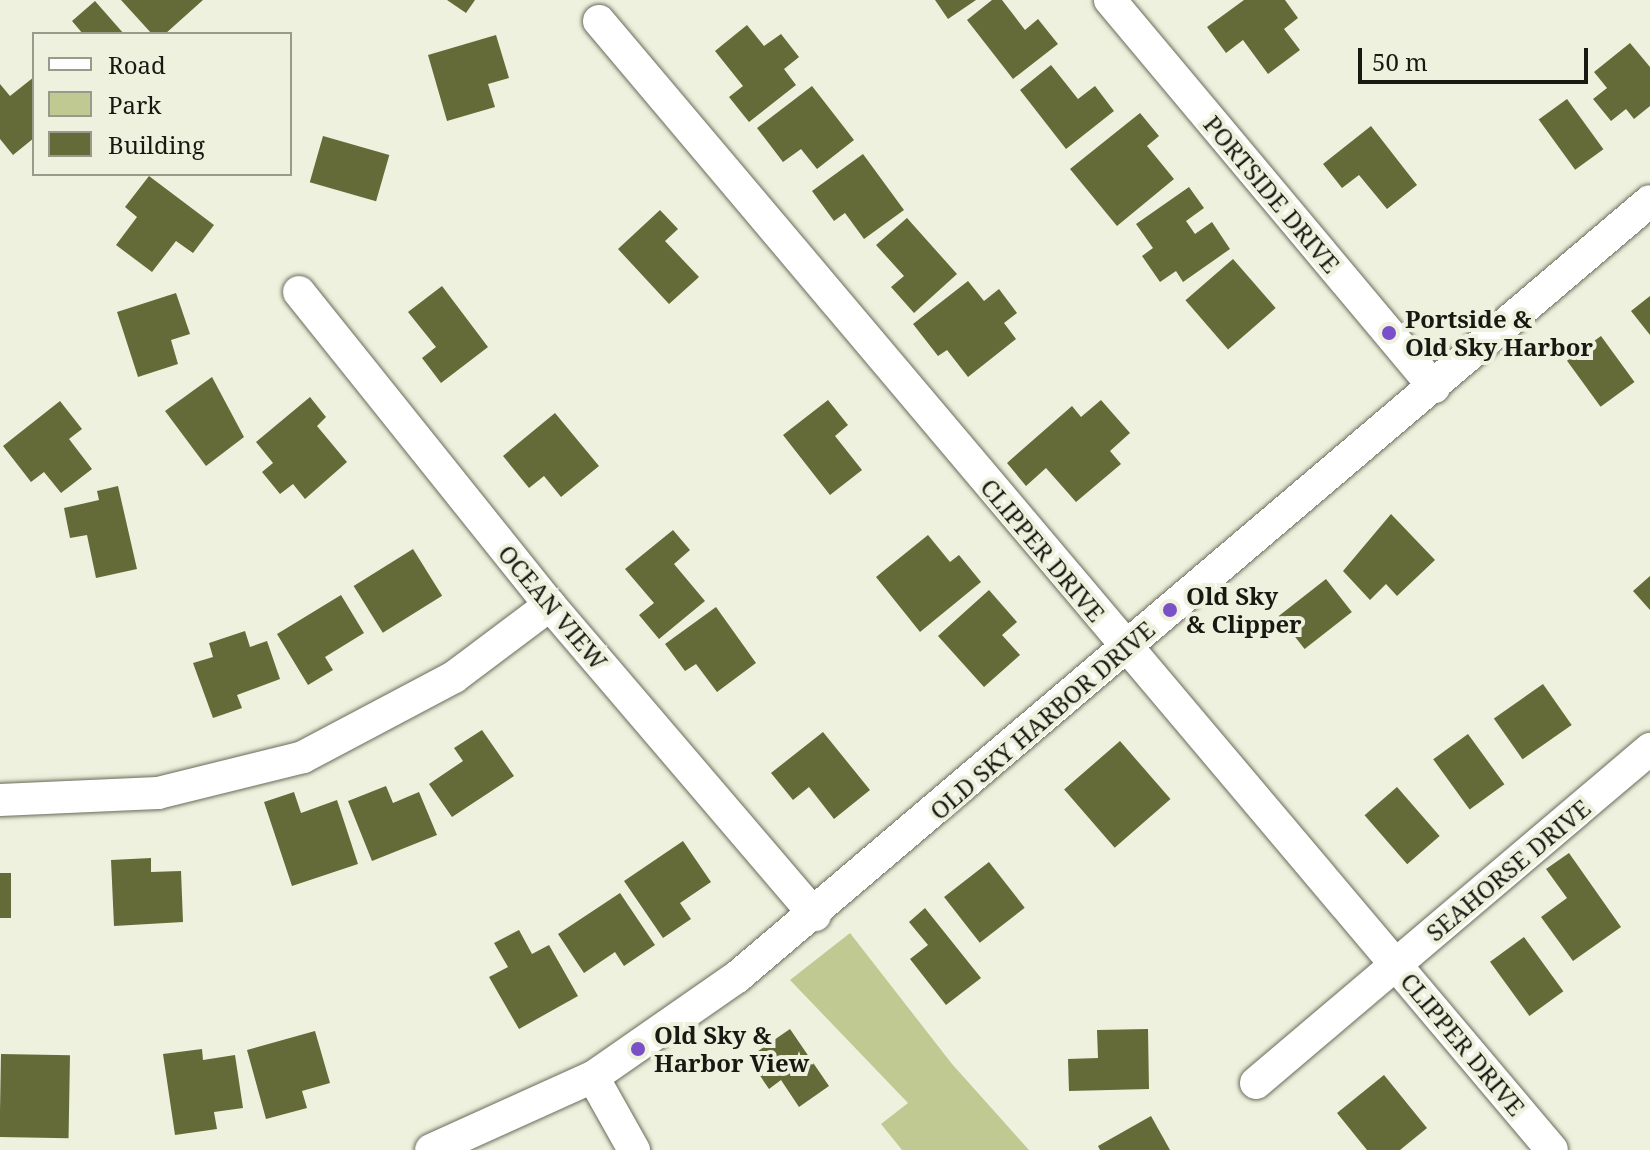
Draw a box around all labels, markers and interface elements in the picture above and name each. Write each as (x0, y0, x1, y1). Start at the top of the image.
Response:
legend (32, 32, 292, 176)
scale bar (1362, 32, 1592, 82)
text: 50 m (1372, 45, 1428, 78)
text: Road (108, 48, 166, 81)
text: Park (108, 88, 161, 121)
street label: PORTSIDE DRIVE (1198, 110, 1346, 278)
text: Building (108, 128, 205, 161)
place label: Portside & Old Sky Harbor (1405, 305, 1593, 361)
marker: Portside & Old Sky Harbor (1380, 324, 1398, 342)
street label: CLIPPER DRIVE (975, 473, 1111, 627)
street label: OCEAN VIEW (493, 539, 613, 675)
place label: Old Sky & Clipper (1186, 582, 1302, 638)
marker: Old Sky & Clipper (1161, 601, 1179, 619)
street label: OLD SKY HARBOR DRIVE (924, 615, 1160, 825)
street label: SEAHORSE DRIVE (1420, 793, 1596, 947)
street label: CLIPPER DRIVE (1395, 967, 1531, 1121)
place label: Old Sky & Harbor View (654, 1021, 809, 1077)
marker: Old Sky & Harbor View (629, 1040, 647, 1058)

